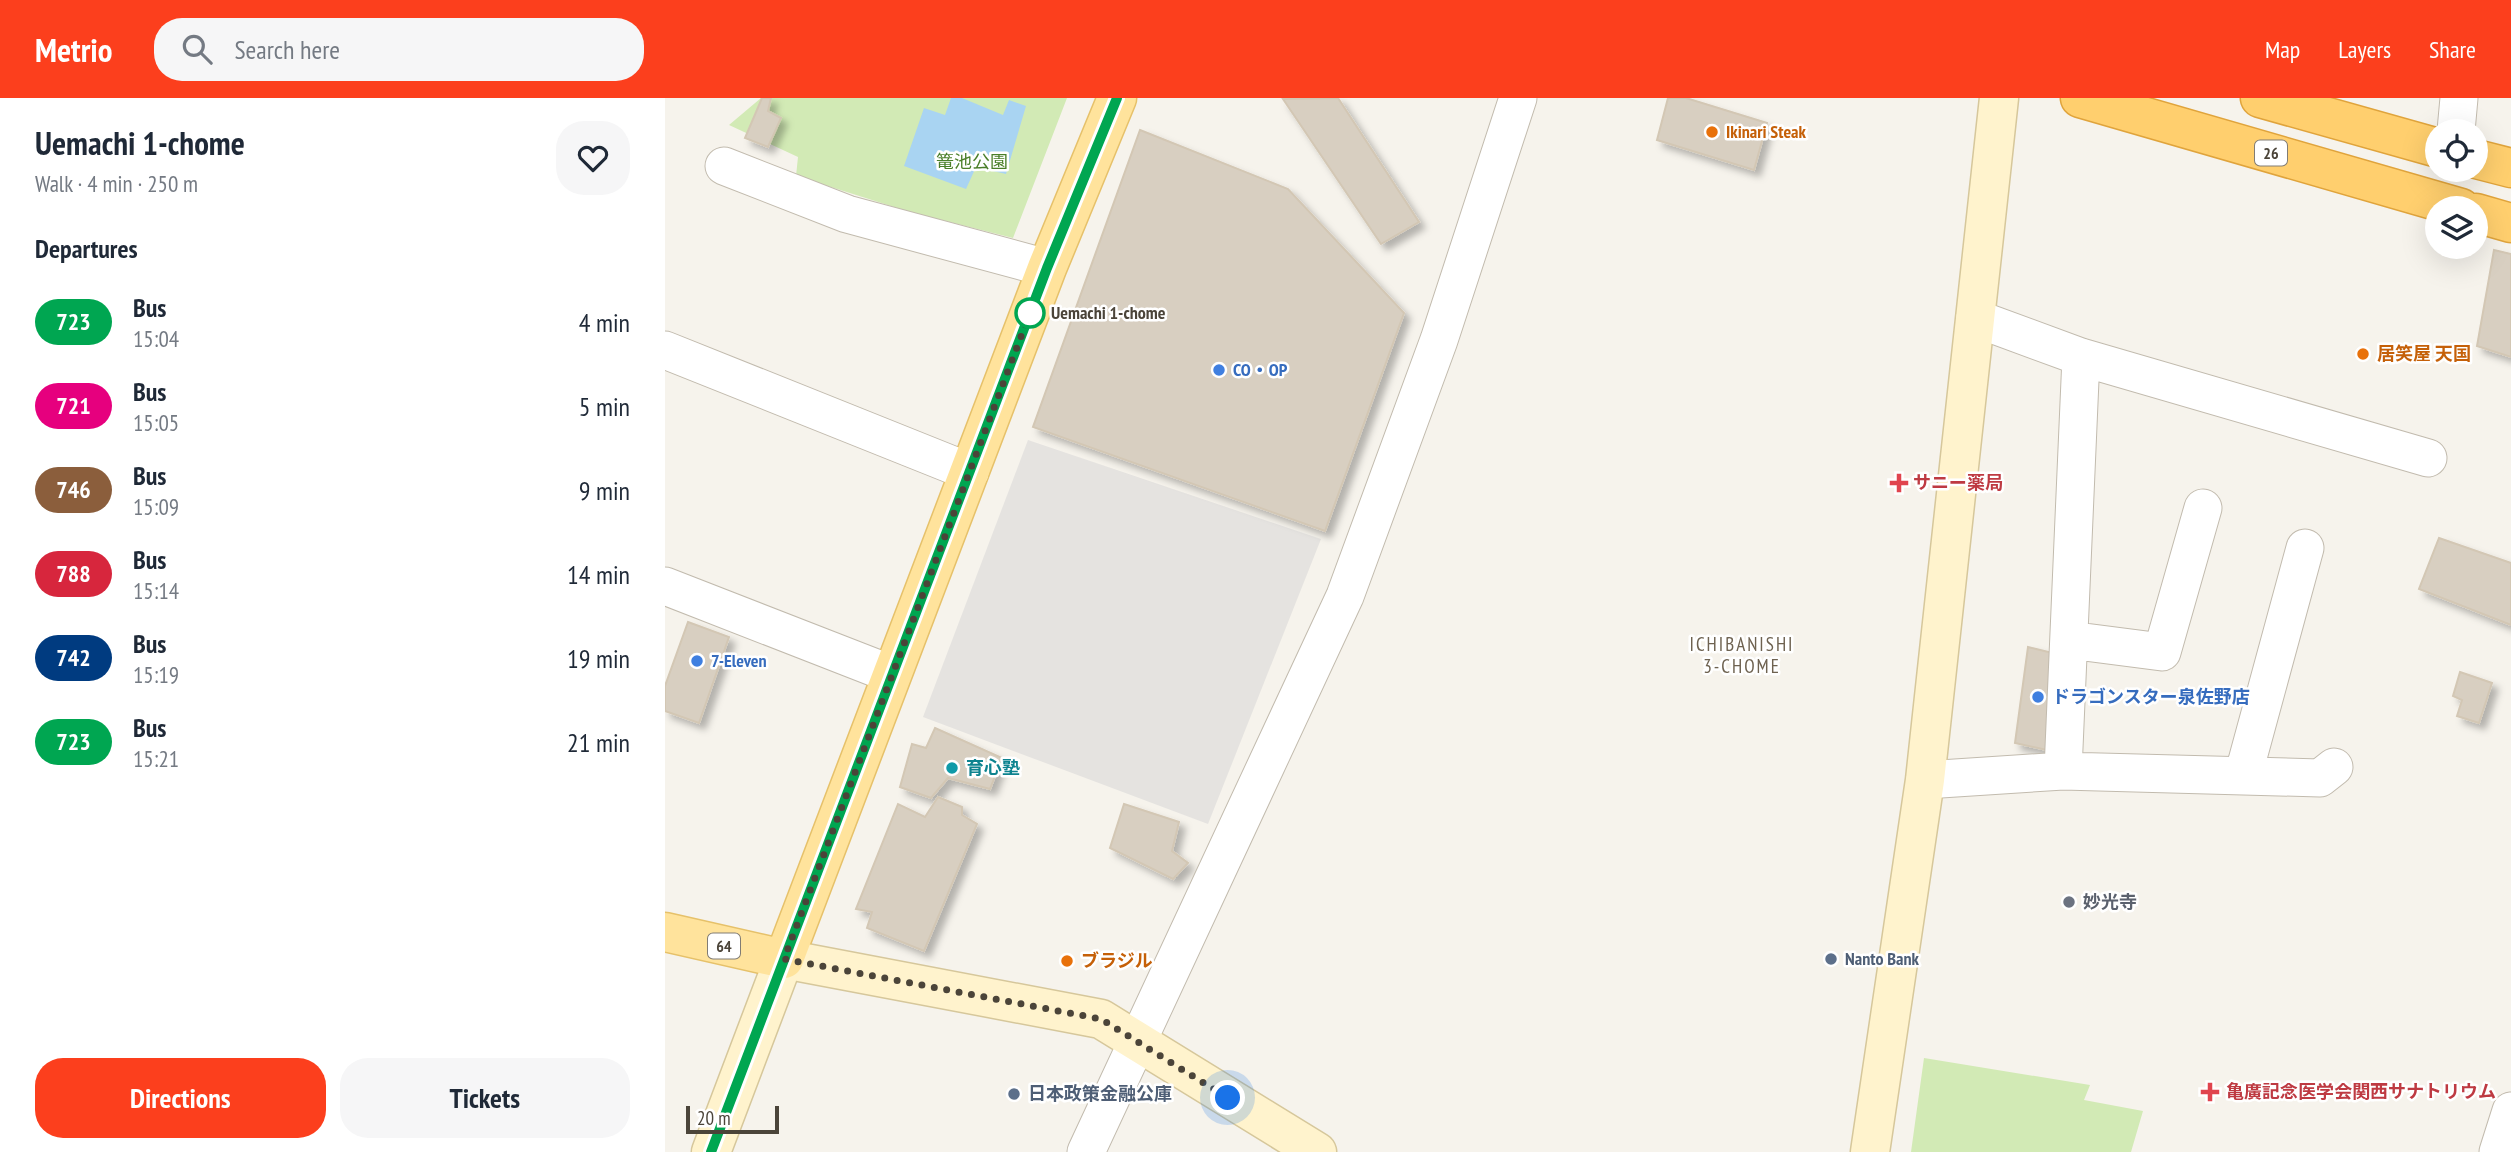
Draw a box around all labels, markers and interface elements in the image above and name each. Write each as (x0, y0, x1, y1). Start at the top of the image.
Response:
search box (154, 18, 644, 81)
text: Metrio (35, 28, 112, 71)
icon: search (178, 30, 216, 68)
text: Search here (234, 33, 340, 66)
text: Map (2265, 34, 2300, 65)
text: Layers (2338, 34, 2391, 65)
text: Share (2429, 34, 2476, 65)
map controls (2425, 119, 2488, 259)
button: locate (2425, 119, 2488, 182)
place label: Ikinari Steak (1726, 120, 1807, 143)
text: Uemachi 1-chome (35, 121, 245, 164)
button: heart (556, 121, 630, 195)
marker: Ikinari Steak (1704, 124, 1720, 140)
road number: 26 (2255, 140, 2287, 166)
park label: 篭池公園 (936, 150, 1008, 173)
text: Walk · 4 min · 250 m (35, 169, 198, 198)
button: layers (2425, 196, 2488, 259)
text: Departures (35, 232, 138, 265)
text: Bus (133, 291, 166, 324)
marker: Uemachi 1-chome (1015, 298, 1045, 328)
place label: Uemachi 1-chome (1051, 301, 1166, 324)
text: 723 (56, 306, 91, 337)
text: 4 min (579, 306, 630, 339)
text: 15:04 (133, 324, 179, 353)
place label: 居笑屋 天国 (2377, 342, 2471, 365)
marker: 居笑屋 天国 (2355, 346, 2371, 362)
place label: CO・OP (1233, 358, 1288, 381)
marker: CO・OP (1211, 362, 1227, 378)
text: Bus (133, 375, 166, 408)
text: 721 (56, 390, 91, 421)
text: 5 min (579, 390, 630, 423)
text: 15:05 (133, 408, 179, 437)
text: Bus (133, 459, 166, 492)
place label: サニー薬局 (1913, 471, 2003, 494)
text: 746 (56, 474, 91, 505)
text: 9 min (579, 474, 630, 507)
marker: サニー薬局 (1891, 475, 1907, 491)
text: 15:09 (133, 492, 179, 521)
text: Bus (133, 543, 166, 576)
text: 788 (56, 558, 91, 589)
text: 14 min (567, 558, 630, 591)
text: 15:14 (133, 576, 179, 605)
text: Bus (133, 627, 166, 660)
district label: ICHIBANISHI 3-CHOME (1689, 632, 1795, 678)
text: 742 (56, 642, 91, 673)
text: 19 min (567, 642, 630, 675)
place label: 7-Eleven (711, 649, 767, 672)
marker: 7-Eleven (689, 653, 705, 669)
text: 15:19 (133, 660, 179, 689)
place label: ドラゴンスター泉佐野店 (2052, 685, 2250, 708)
marker: ドラゴンスター泉佐野店 (2030, 689, 2046, 705)
text: Bus (133, 711, 166, 744)
text: 723 (56, 726, 91, 757)
text: 21 min (567, 726, 630, 759)
text: 15:21 (133, 744, 179, 773)
place label: 育心塾 (966, 756, 1020, 779)
marker: 育心塾 (944, 760, 960, 776)
place label: 妙光寺 (2083, 890, 2137, 913)
marker: 妙光寺 (2061, 894, 2077, 910)
road number: 64 (708, 933, 740, 958)
place label: Nanto Bank (1845, 947, 1920, 970)
place label: ブラジル (1081, 949, 1153, 972)
marker: Nanto Bank (1823, 951, 1839, 967)
marker: ブラジル (1059, 953, 1075, 969)
button: Directions (35, 1058, 326, 1138)
button: Tickets (340, 1058, 630, 1138)
your location (1210, 1080, 1245, 1115)
place label: 亀廣記念医学会関西サナトリウム (2226, 1080, 2496, 1103)
place label: 日本政策金融公庫 (1028, 1082, 1172, 1105)
marker: 亀廣記念医学会関西サナトリウム (2200, 1082, 2220, 1102)
marker: 日本政策金融公庫 (1006, 1086, 1022, 1102)
scale bar (686, 1103, 779, 1135)
text: 20 m (697, 1106, 731, 1130)

